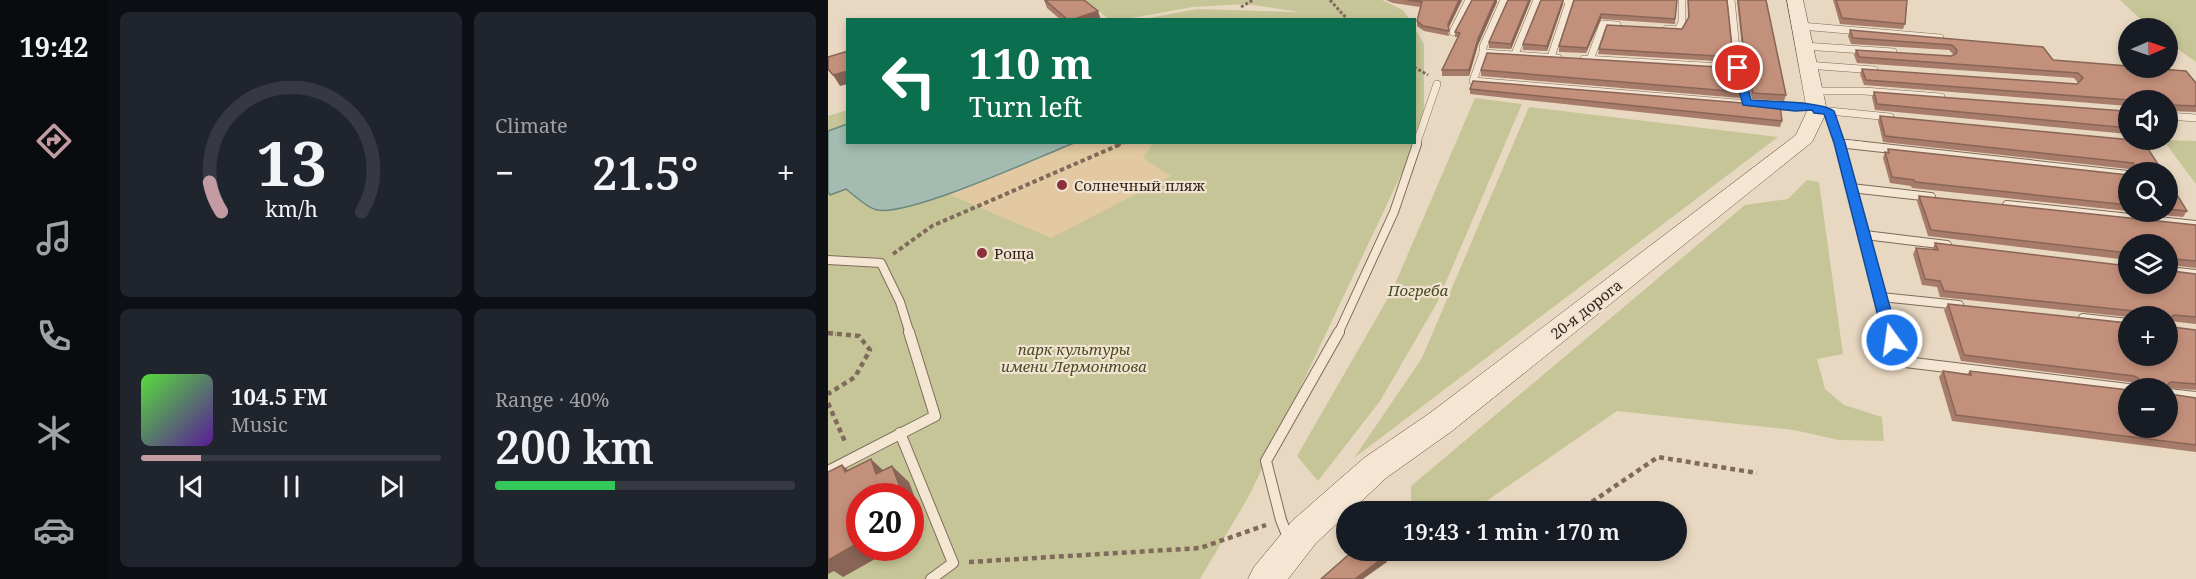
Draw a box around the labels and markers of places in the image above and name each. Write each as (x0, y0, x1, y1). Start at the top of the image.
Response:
pin (1712, 42, 1763, 93)
place label: Солнечный пляж (1074, 175, 1205, 195)
marker: Солнечный пляж (1055, 178, 1069, 192)
place label: Роща (994, 243, 1035, 263)
marker: Роща (975, 246, 989, 260)

